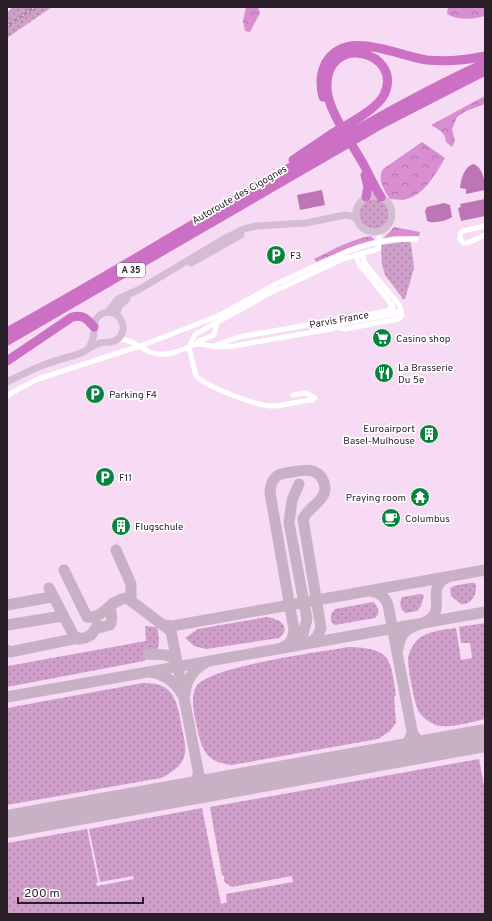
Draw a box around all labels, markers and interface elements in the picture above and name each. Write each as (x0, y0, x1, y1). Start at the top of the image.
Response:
street label: Autoroute des Cigognes (190, 163, 290, 228)
parking icon: F3 (265, 244, 287, 266)
place label: F3 (290, 250, 301, 263)
road number: A 35 (117, 263, 145, 277)
street label: Parvis France (308, 309, 370, 332)
supermarket icon: Casino shop (371, 327, 393, 349)
place label: Casino shop (396, 333, 451, 346)
restaurant icon: La Brasserie Du 5e (373, 362, 395, 384)
place label: La Brasserie Du 5e (398, 362, 453, 387)
parking icon: Parking F4 (84, 383, 106, 405)
place label: Parking F4 (109, 389, 157, 402)
place label: Euroairport Basel-Mulhouse (343, 423, 415, 448)
building icon: Euroairport Basel-Mulhouse (418, 423, 440, 445)
parking icon: F11 (94, 466, 116, 488)
place label: F11 (119, 472, 132, 485)
temple icon: Praying room (409, 486, 431, 508)
place label: Praying room (346, 492, 406, 505)
cafe icon: Columbus (380, 507, 402, 529)
place label: Columbus (405, 513, 450, 526)
building icon: Flugschule (110, 515, 132, 537)
place label: Flugschule (135, 521, 183, 534)
scale bar (18, 879, 143, 905)
text: 200 m (24, 886, 60, 902)

